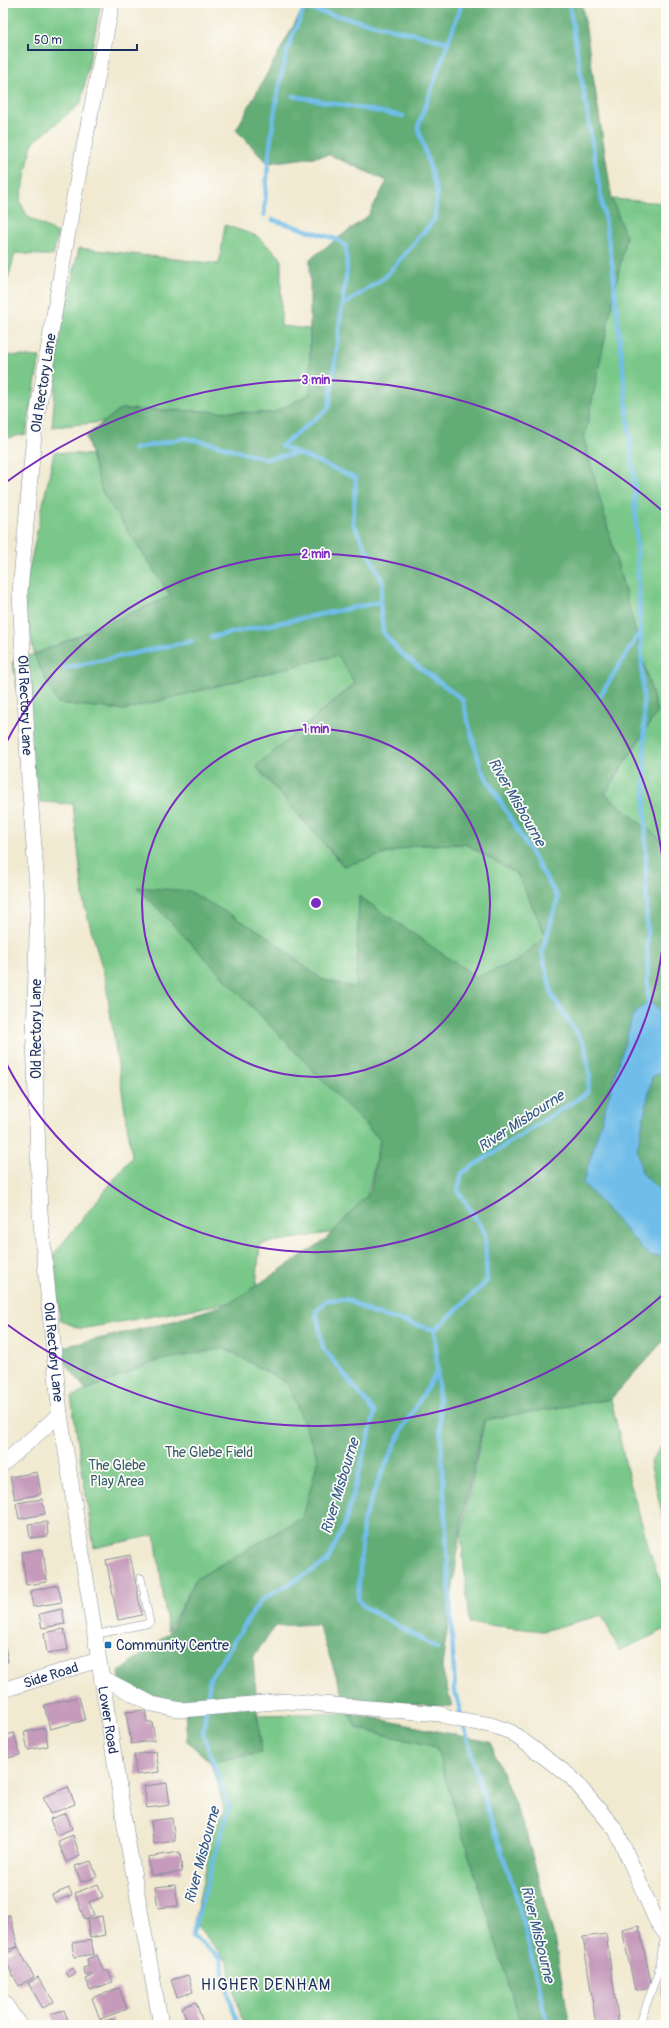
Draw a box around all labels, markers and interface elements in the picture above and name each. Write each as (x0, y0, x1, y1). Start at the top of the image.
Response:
scale bar (28, 26, 137, 52)
text: 50 m (34, 33, 62, 48)
street label: Old Rectory Lane (27, 332, 60, 434)
text: 3 min (302, 373, 331, 388)
text: 2 min (302, 547, 331, 562)
street label: Old Rectory Lane (14, 655, 36, 756)
text: 1 min (303, 722, 330, 737)
water label: River Misbourne (484, 755, 550, 851)
centre of rings (309, 896, 323, 910)
street label: Old Rectory Lane (28, 979, 45, 1079)
water label: River Misbourne (475, 1086, 569, 1156)
street label: Old Rectory Lane (40, 1301, 67, 1403)
water label: River Misbourne (317, 1435, 364, 1536)
park label: The Glebe Field (165, 1444, 253, 1461)
park label: The Glebe Play Area (88, 1457, 146, 1490)
place label: Community Centre (116, 1637, 229, 1654)
marker: Community Centre (103, 1640, 113, 1650)
street label: Side Road (21, 1659, 81, 1692)
street label: Lower Road (94, 1685, 122, 1755)
water label: River Misbourne (181, 1803, 225, 1905)
water label: River Misbourne (516, 1884, 559, 1986)
district label: HIGHER DENHAM (201, 1975, 331, 1995)

